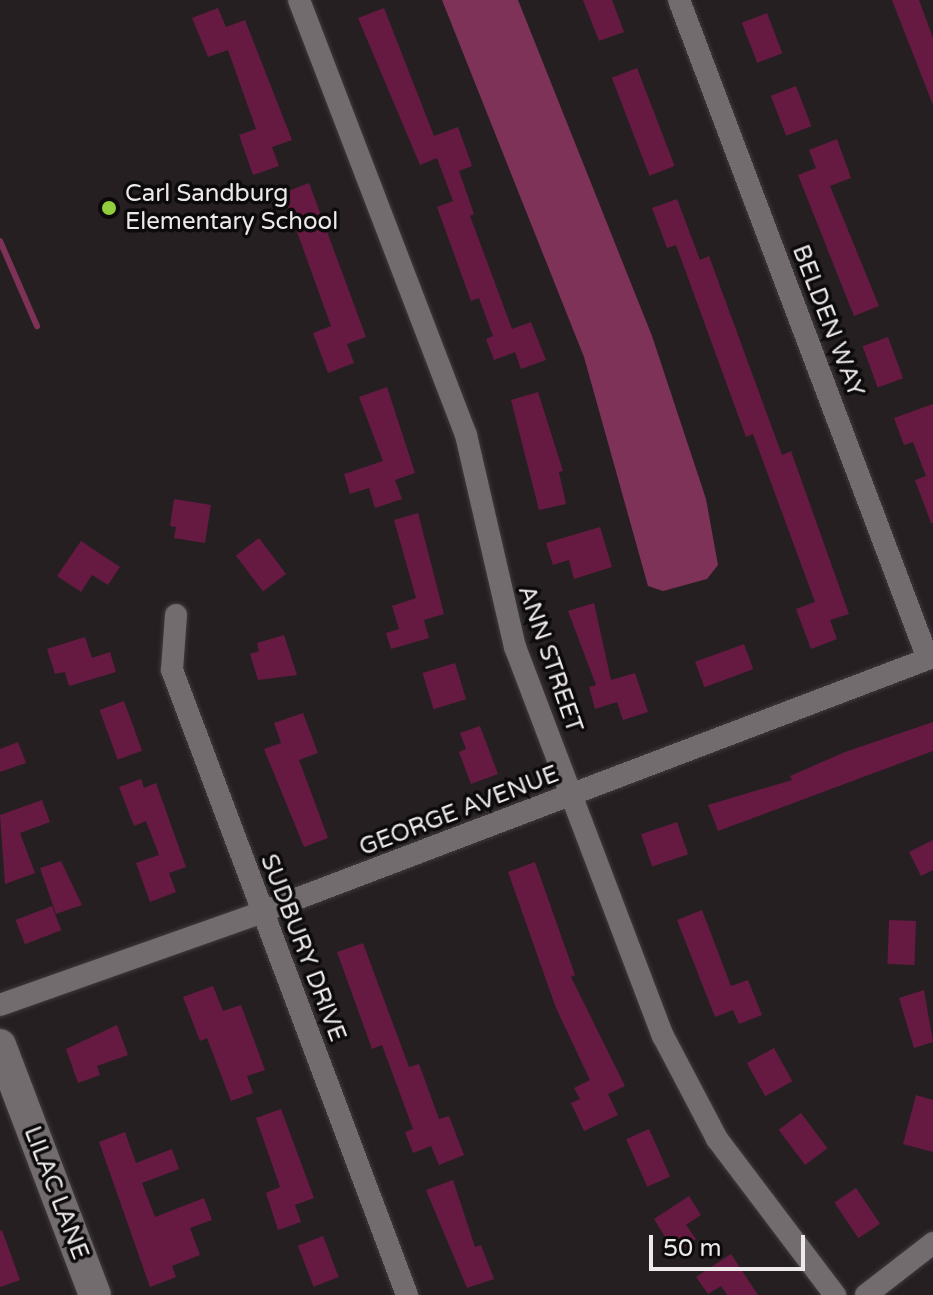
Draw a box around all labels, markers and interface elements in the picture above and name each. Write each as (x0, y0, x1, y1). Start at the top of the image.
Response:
place label: Carl Sandburg Elementary School (125, 180, 338, 236)
marker: Carl Sandburg Elementary School (100, 199, 118, 217)
street label: BELDEN WAY (786, 241, 870, 401)
street label: ANN STREET (511, 582, 589, 736)
street label: GEORGE AVENUE (355, 760, 563, 862)
street label: SUDBURY DRIVE (254, 850, 352, 1046)
street label: LILAC LANE (17, 1122, 95, 1264)
scale bar (653, 1219, 809, 1269)
text: 50 m (663, 1234, 721, 1263)

